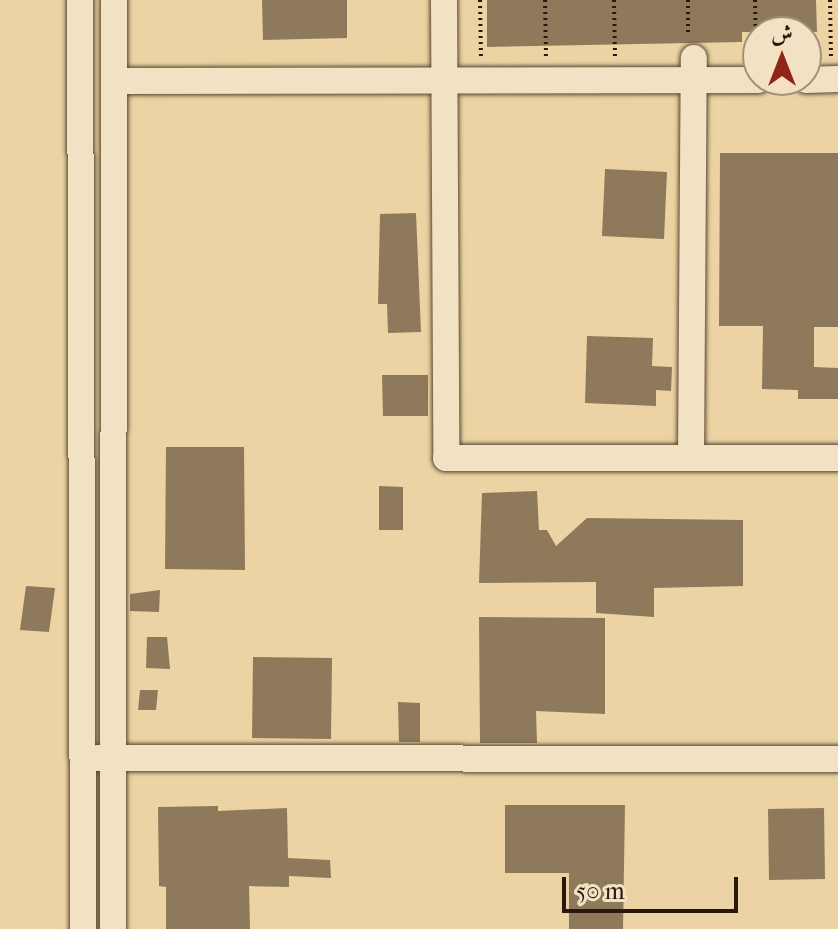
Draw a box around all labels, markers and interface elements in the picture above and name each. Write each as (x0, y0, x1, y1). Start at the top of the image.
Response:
north arrow (742, 16, 822, 96)
text: ش (771, 21, 793, 47)
scale bar (566, 861, 742, 911)
text: 50 m (576, 877, 625, 905)

